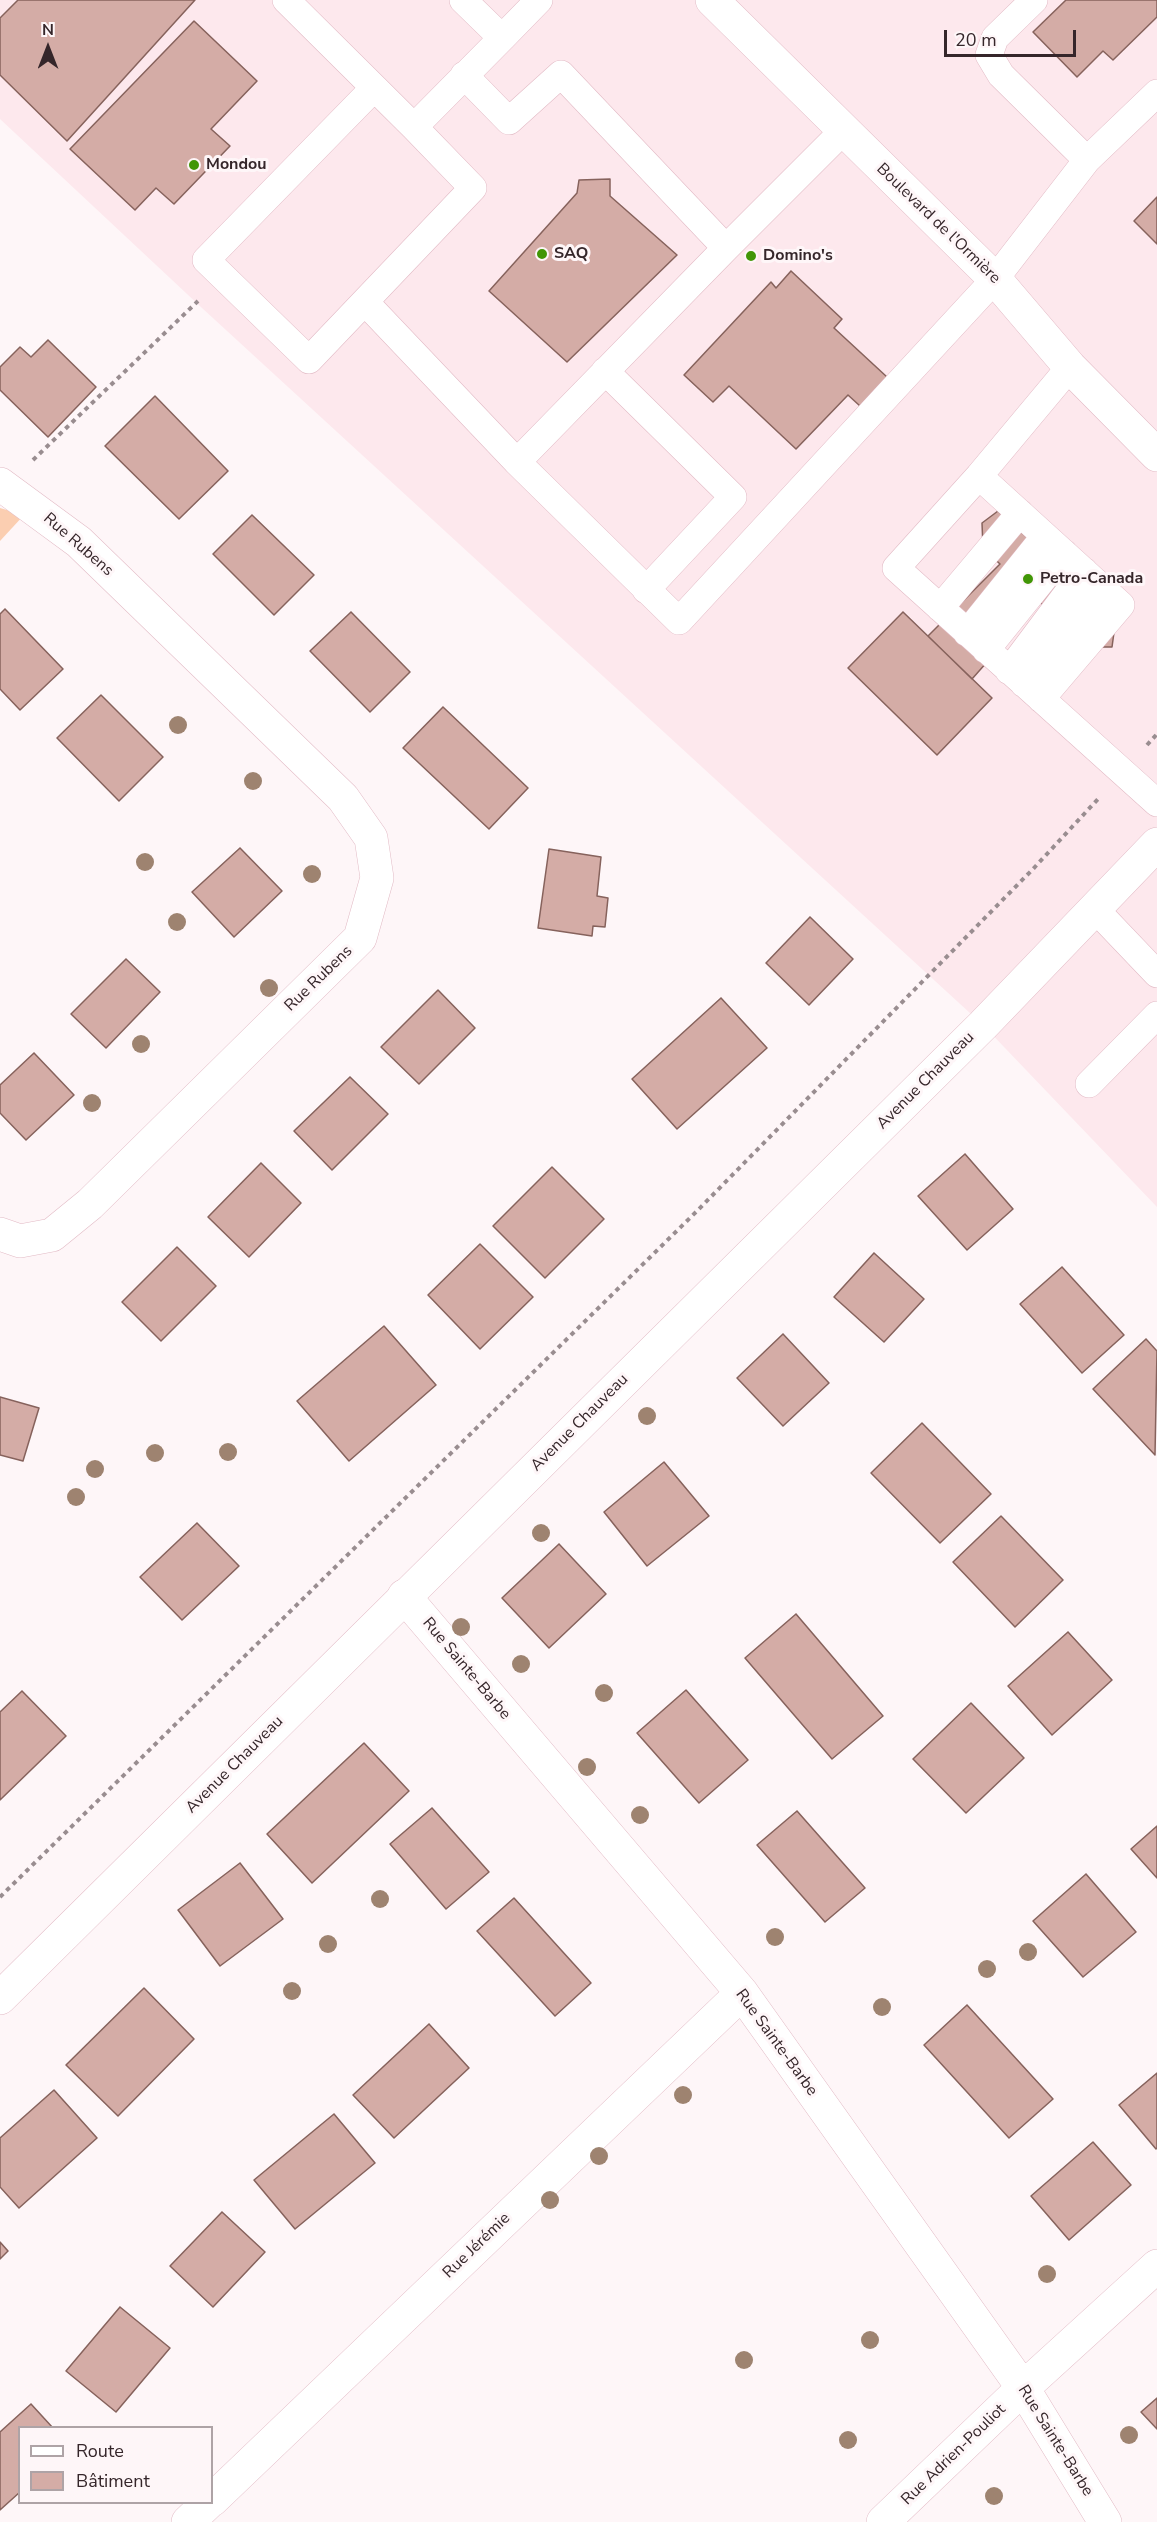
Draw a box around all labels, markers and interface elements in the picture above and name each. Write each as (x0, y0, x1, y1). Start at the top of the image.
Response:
north arrow (18, 18, 78, 78)
scale bar (947, 18, 1079, 56)
text: N (42, 19, 54, 41)
text: 20 m (955, 28, 997, 52)
place label: Mondou (206, 155, 267, 175)
marker: Mondou (187, 158, 201, 172)
street label: Boulevard de l'Ormière (872, 160, 1004, 288)
place label: SAQ (554, 244, 588, 264)
place label: Domino's (763, 246, 833, 266)
marker: SAQ (535, 247, 549, 261)
marker: Domino's (744, 249, 758, 263)
street label: Rue Rubens (39, 509, 117, 581)
place label: Petro-Canada (1040, 569, 1143, 589)
marker: Petro-Canada (1021, 572, 1035, 586)
street label: Rue Rubens (281, 942, 357, 1016)
street label: Avenue Chauveau (873, 1028, 979, 1134)
street label: Avenue Chauveau (527, 1370, 633, 1476)
street label: Rue Sainte-Barbe (418, 1614, 514, 1724)
street label: Avenue Chauveau (182, 1712, 288, 1818)
street label: Rue Sainte-Barbe (731, 1986, 821, 2100)
street label: Rue Jérémie (439, 2209, 515, 2283)
street label: Rue Sainte-Barbe (1013, 2382, 1097, 2500)
street label: Rue Adrien-Pouliot (898, 2400, 1010, 2510)
legend (18, 2426, 213, 2504)
text: Route (76, 2439, 124, 2463)
text: Bâtiment (76, 2469, 150, 2493)

